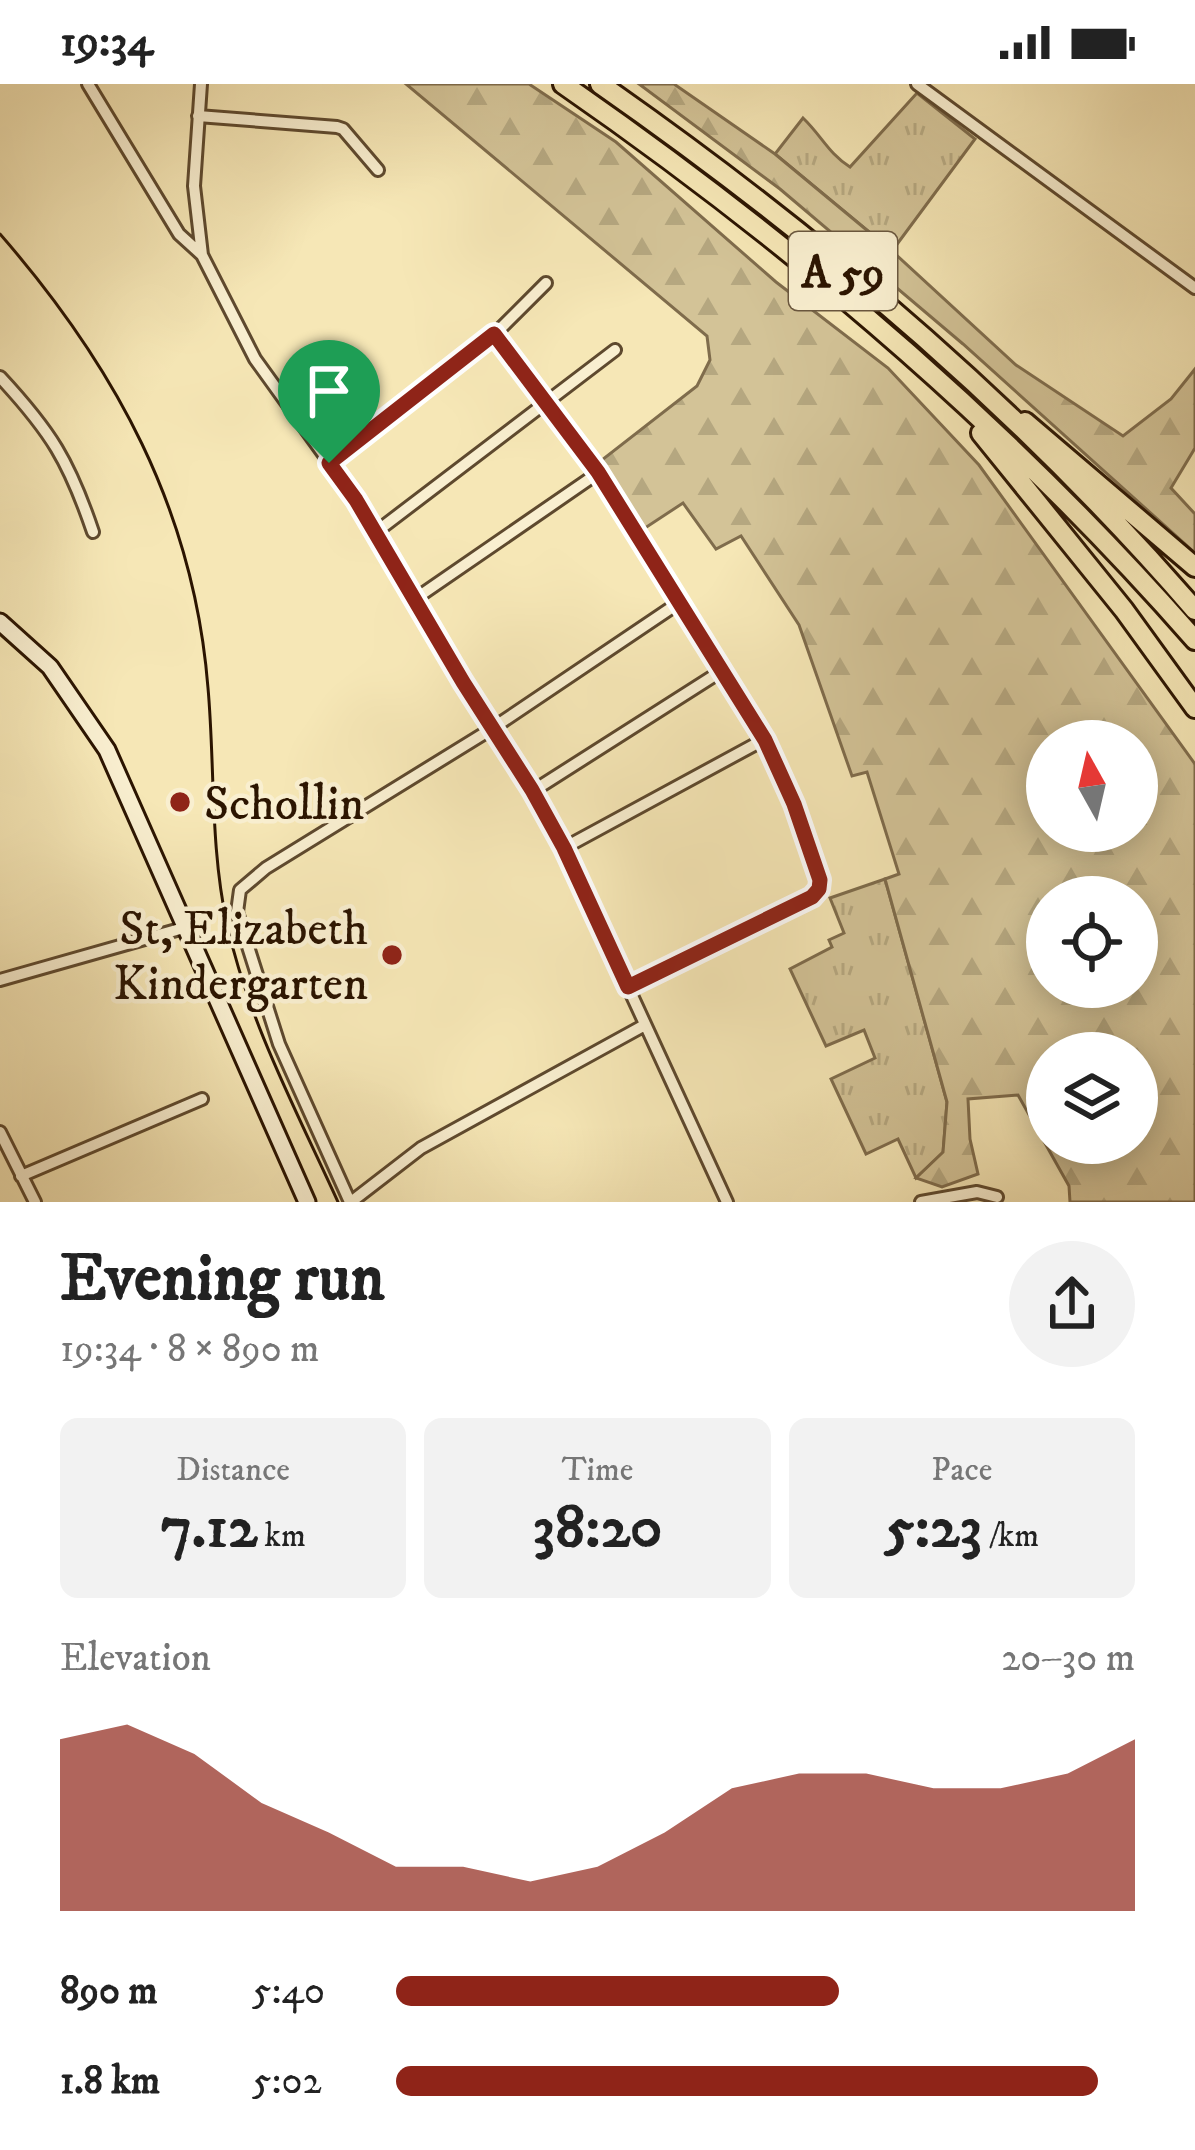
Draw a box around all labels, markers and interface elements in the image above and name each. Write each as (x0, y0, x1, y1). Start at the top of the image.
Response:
text: 19:34 (60, 14, 153, 70)
road number: A 59 (789, 232, 897, 310)
pin (278, 340, 380, 463)
icon: arrive (296, 358, 362, 424)
north arrow (1026, 720, 1158, 852)
map controls (1026, 720, 1158, 1164)
place label: Schollin (204, 775, 364, 835)
marker: Schollin (167, 789, 193, 815)
button: locate (1026, 876, 1158, 1008)
place label: St, Elizabeth Kindergarten (113, 900, 368, 1015)
marker: St, Elizabeth Kindergarten (379, 942, 405, 968)
button: layers (1026, 1032, 1158, 1164)
text: Evening run (60, 1239, 385, 1321)
button: share (1009, 1241, 1135, 1367)
text: 19:34 · 8 × 890 m (60, 1325, 319, 1374)
text: Distance (176, 1450, 290, 1491)
text: Time (562, 1450, 633, 1491)
text: Pace (931, 1450, 992, 1491)
text: 7.12 (161, 1491, 258, 1566)
text: 38:20 (533, 1491, 662, 1566)
text: 5:23 (885, 1491, 982, 1566)
text: km (258, 1516, 306, 1557)
text: /km (982, 1516, 1039, 1557)
text: Elevation (60, 1634, 211, 1683)
text: 20–30 m (1001, 1634, 1135, 1683)
text: 890 m (60, 1967, 158, 2016)
text: 5:40 (252, 1967, 325, 2016)
text: 1.8 km (60, 2057, 160, 2106)
text: 5:02 (252, 2057, 322, 2106)

